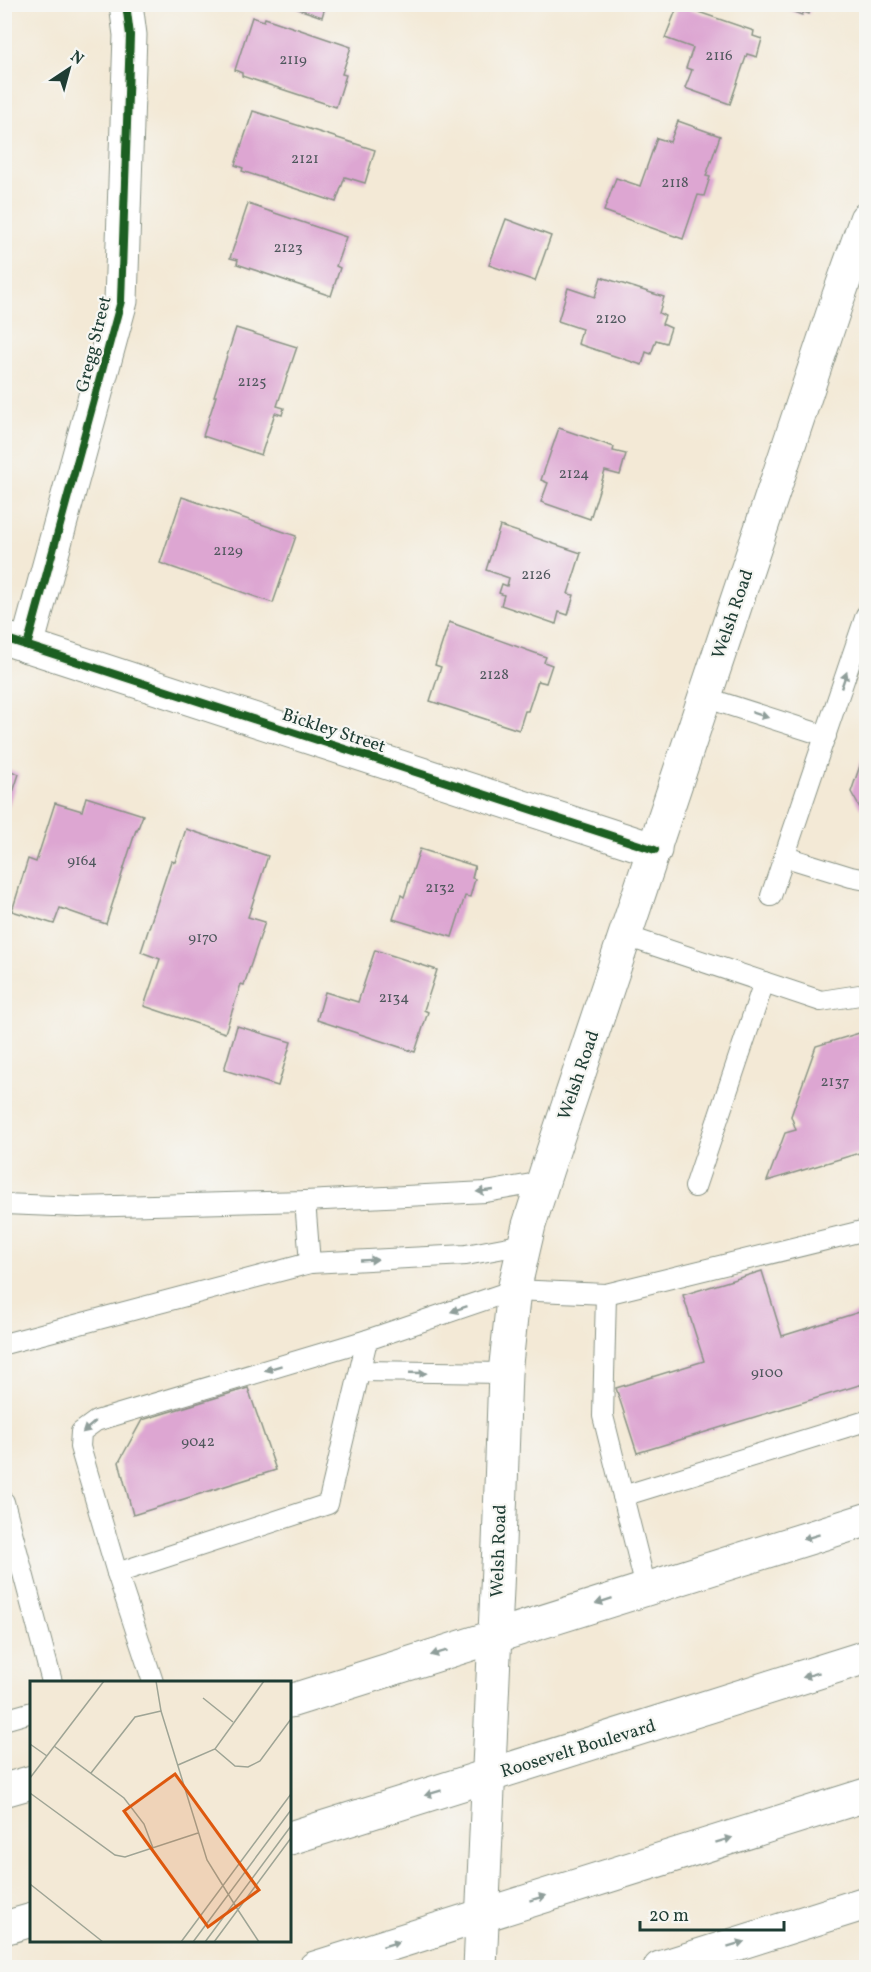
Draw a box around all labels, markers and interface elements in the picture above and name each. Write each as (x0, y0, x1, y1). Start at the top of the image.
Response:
north arrow (39, 39, 99, 99)
text: N (65, 46, 88, 71)
house number: 2116 (705, 46, 733, 67)
house number: 2119 (279, 50, 307, 71)
house number: 2121 (291, 149, 319, 170)
house number: 2118 (661, 173, 689, 194)
house number: 2123 (273, 238, 303, 259)
street label: Gregg Street (70, 294, 118, 395)
house number: 2120 (596, 309, 626, 330)
house number: 2125 (237, 372, 267, 393)
house number: 2124 (559, 464, 589, 485)
house number: 2129 (213, 541, 243, 562)
house number: 2126 (521, 565, 551, 586)
street label: Welsh Road (706, 566, 760, 663)
house number: 2128 (479, 665, 509, 686)
one-way arrow (840, 671, 850, 689)
street label: Bickley Street (278, 703, 389, 760)
one-way arrow (751, 710, 769, 720)
house number: 9164 (67, 851, 97, 872)
house number: 2132 (425, 878, 455, 899)
house number: 9170 (188, 928, 218, 949)
house number: 2134 (379, 988, 409, 1009)
street label: Welsh Road (552, 1027, 606, 1124)
house number: 2137 (821, 1072, 849, 1093)
one-way arrow (475, 1186, 494, 1196)
one-way arrow (359, 1255, 378, 1264)
one-way arrow (450, 1304, 468, 1314)
house number: 9100 (751, 1363, 783, 1384)
one-way arrow (264, 1364, 282, 1373)
one-way arrow (409, 1368, 428, 1377)
one-way arrow (81, 1421, 96, 1434)
house number: 9042 (181, 1432, 215, 1453)
street label: Welsh Road (485, 1504, 514, 1598)
one-way arrow (802, 1533, 820, 1542)
one-way arrow (595, 1597, 613, 1607)
one-way arrow (430, 1649, 448, 1658)
one-way arrow (802, 1671, 820, 1680)
inset map (30, 1681, 291, 1942)
street label: Roosevelt Boulevard (498, 1714, 659, 1785)
one-way arrow (424, 1789, 442, 1798)
one-way arrow (715, 1835, 733, 1844)
one-way arrow (529, 1893, 547, 1902)
scale bar (640, 1894, 784, 1932)
text: 20 m (649, 1904, 689, 1929)
one-way arrow (382, 1939, 400, 1948)
one-way arrow (727, 1939, 745, 1948)

